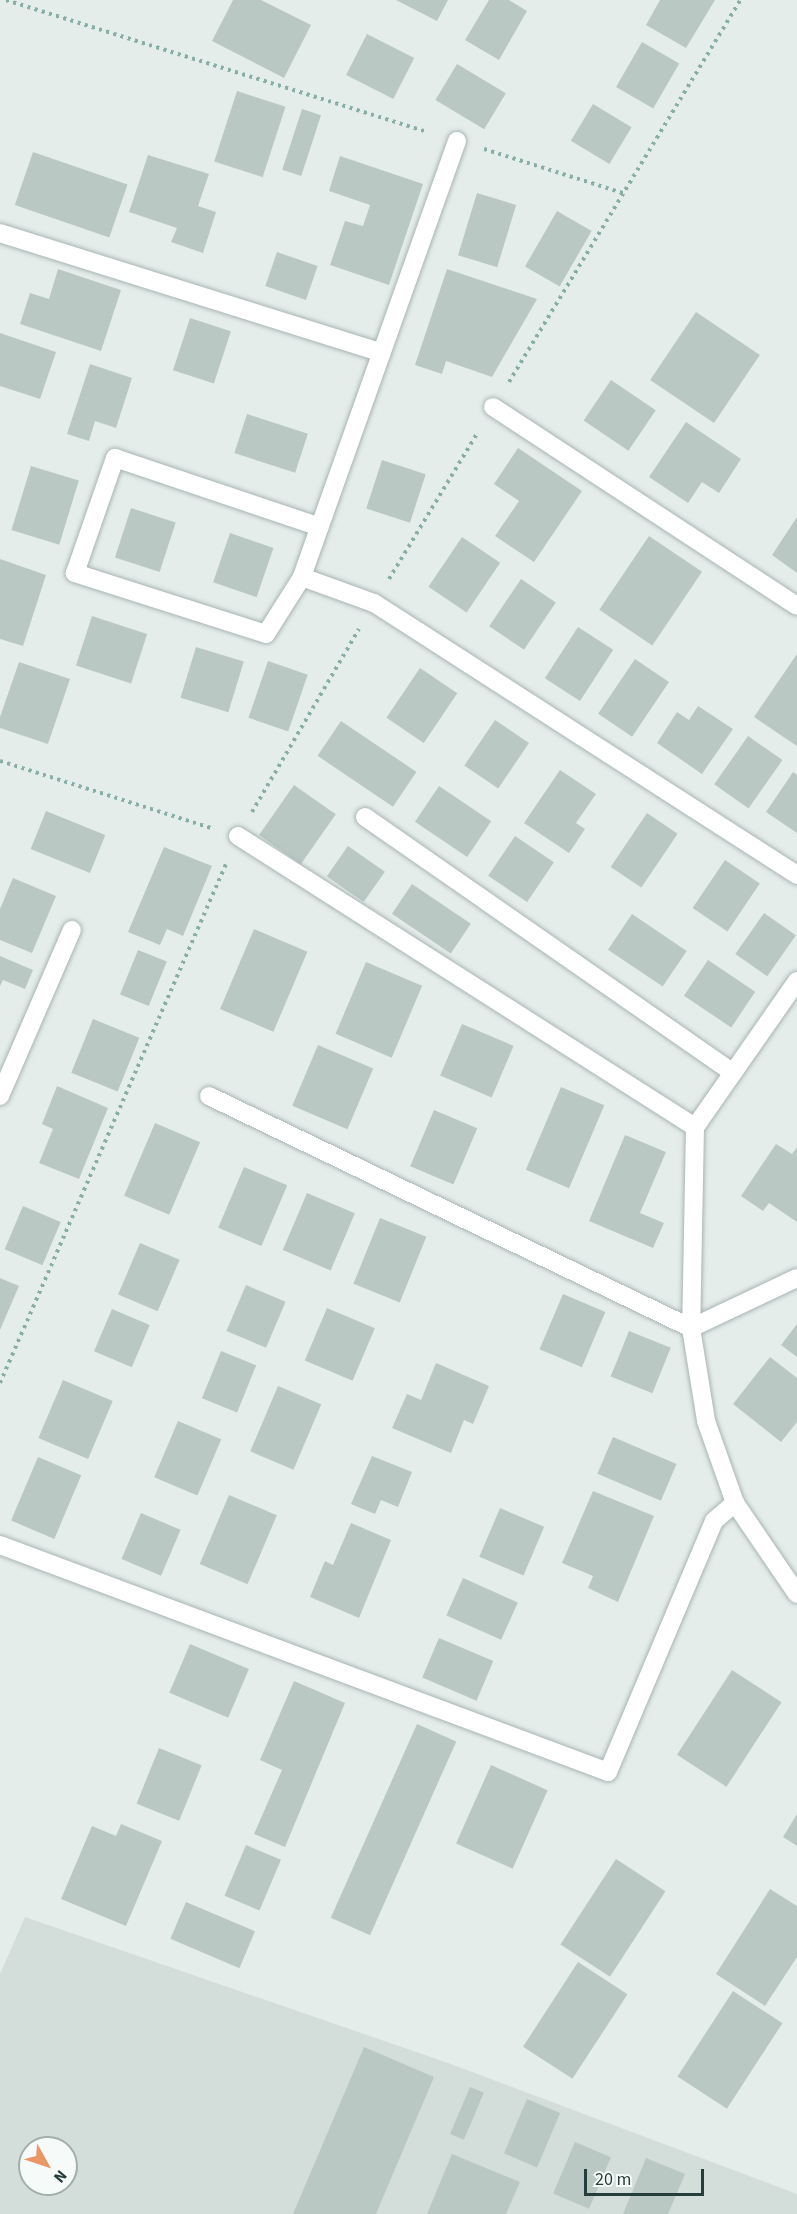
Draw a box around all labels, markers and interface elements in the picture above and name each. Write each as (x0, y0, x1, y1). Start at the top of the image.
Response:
north arrow (18, 2136, 78, 2196)
scale bar (587, 2157, 707, 2195)
text: N (48, 2165, 72, 2187)
text: 20 m (595, 2167, 631, 2192)

